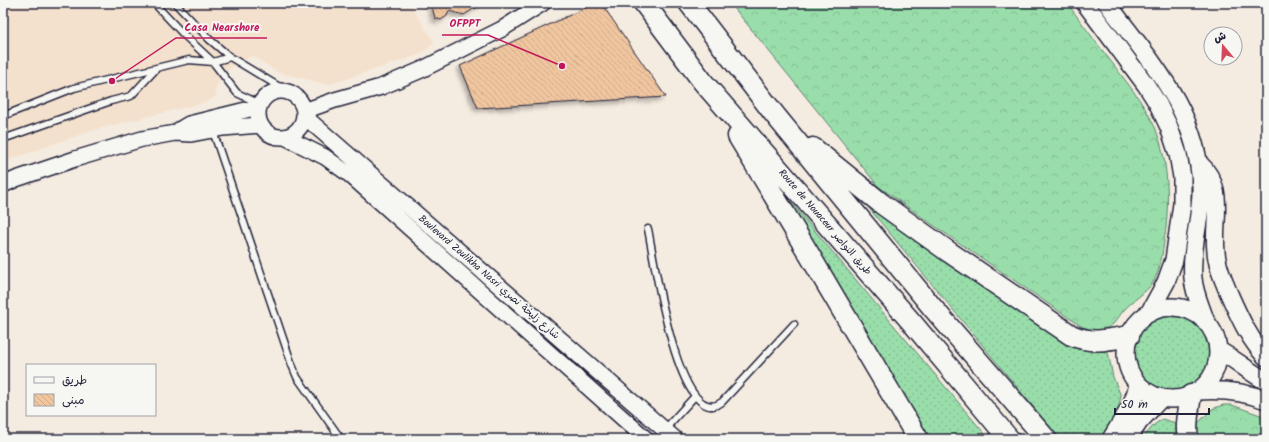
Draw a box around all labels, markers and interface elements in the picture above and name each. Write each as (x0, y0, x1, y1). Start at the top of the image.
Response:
callout: OFPPT (442, 12, 488, 35)
callout: Casa Nearshore (176, 15, 267, 38)
text: OFPPT (450, 15, 481, 33)
text: Casa Nearshore (185, 19, 260, 37)
north arrow (1203, 26, 1243, 66)
text: ش (1211, 27, 1229, 48)
street label: Route de Nouaceur طريق النواصر (774, 165, 876, 279)
street label: Boulevard Zoulikha Nasri شارع زليخة نصري (415, 211, 564, 343)
legend (26, 364, 156, 416)
text: طريق (62, 371, 87, 390)
scale bar (1115, 390, 1209, 416)
text: مبنى (62, 391, 85, 410)
text: 50 m (1121, 395, 1148, 414)

